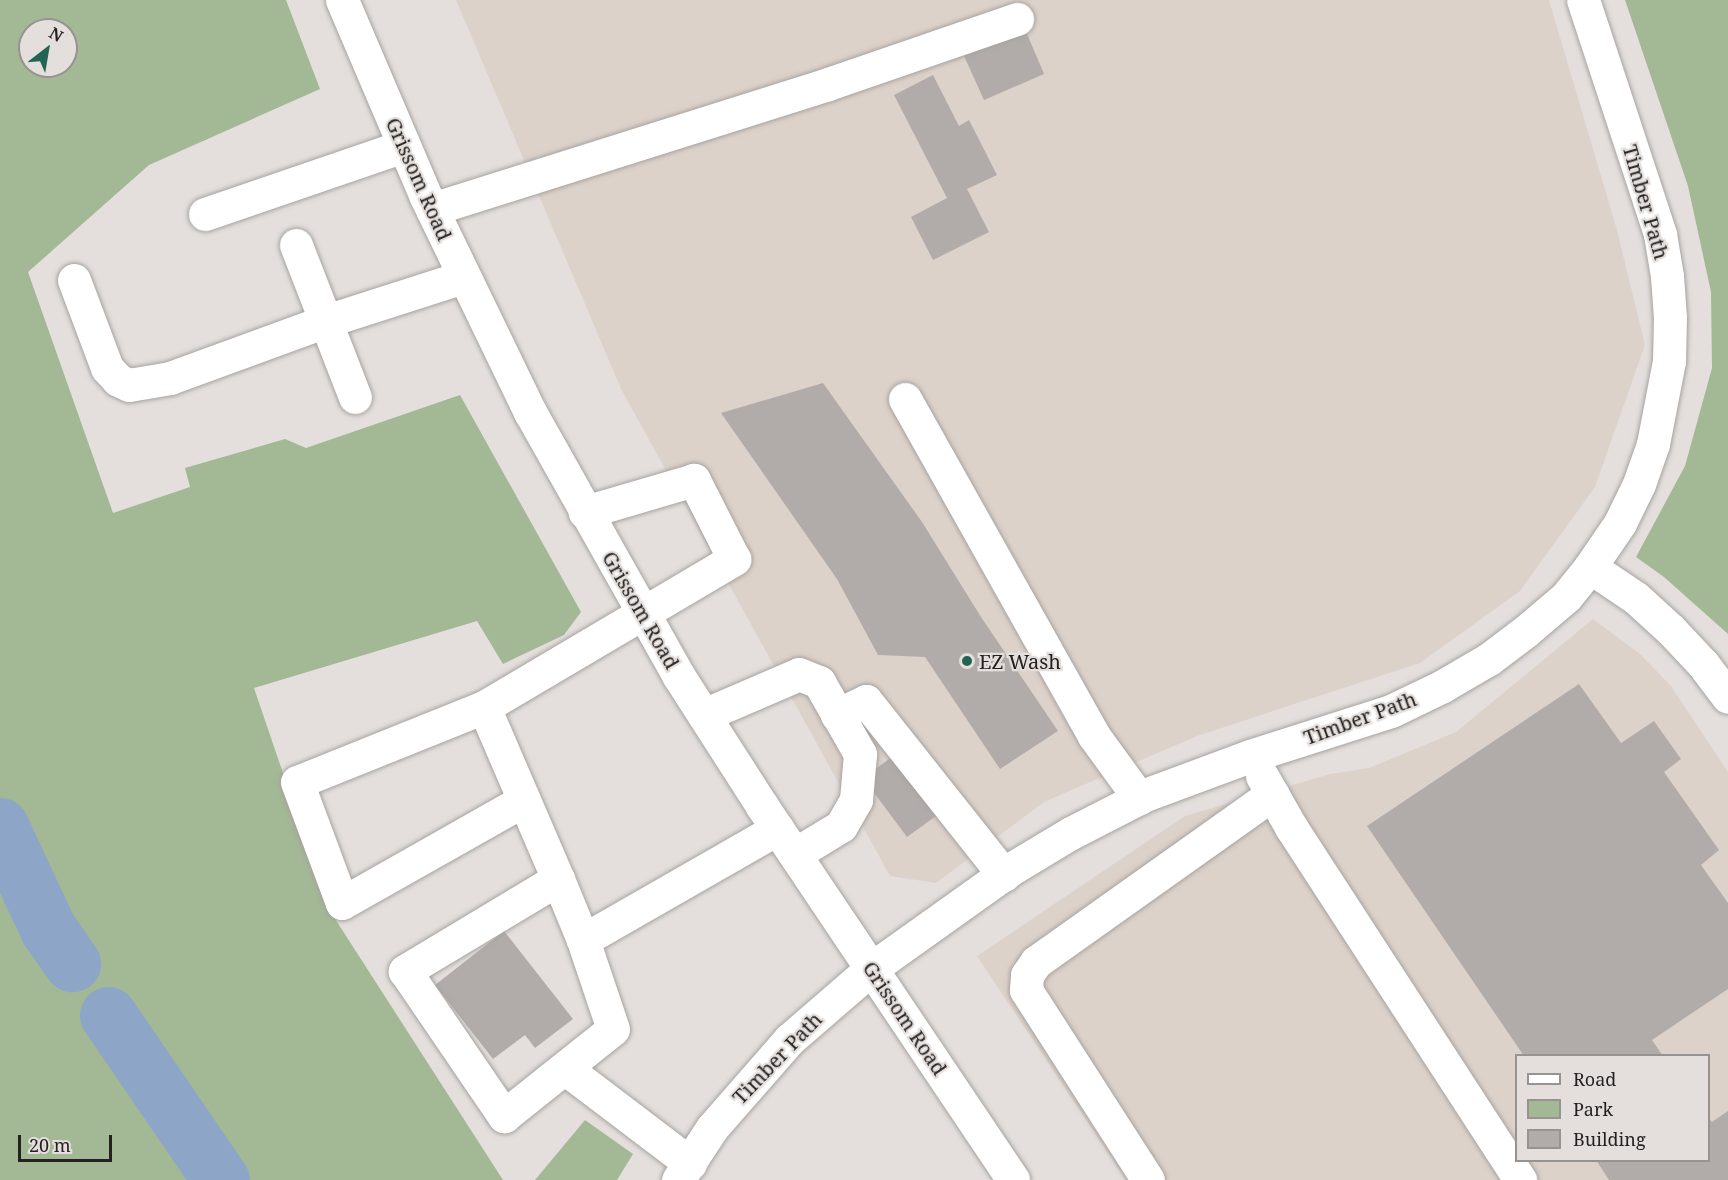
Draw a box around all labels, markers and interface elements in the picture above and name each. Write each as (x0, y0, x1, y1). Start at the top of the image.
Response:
north arrow (18, 18, 78, 78)
text: N (45, 22, 67, 47)
street label: Grissom Road (381, 114, 457, 244)
street label: Timber Path (1618, 142, 1674, 262)
street label: Grissom Road (598, 547, 684, 673)
place label: EZ Wash (979, 649, 1061, 673)
marker: EZ Wash (960, 654, 974, 668)
street label: Timber Path (1300, 687, 1420, 749)
street label: Grissom Road (858, 957, 952, 1079)
street label: Timber Path (727, 1007, 827, 1109)
legend (1515, 1054, 1710, 1162)
text: Road (1573, 1067, 1616, 1091)
text: Park (1573, 1097, 1613, 1121)
scale bar (21, 1123, 116, 1161)
text: Building (1573, 1127, 1646, 1151)
text: 20 m (29, 1133, 71, 1157)

